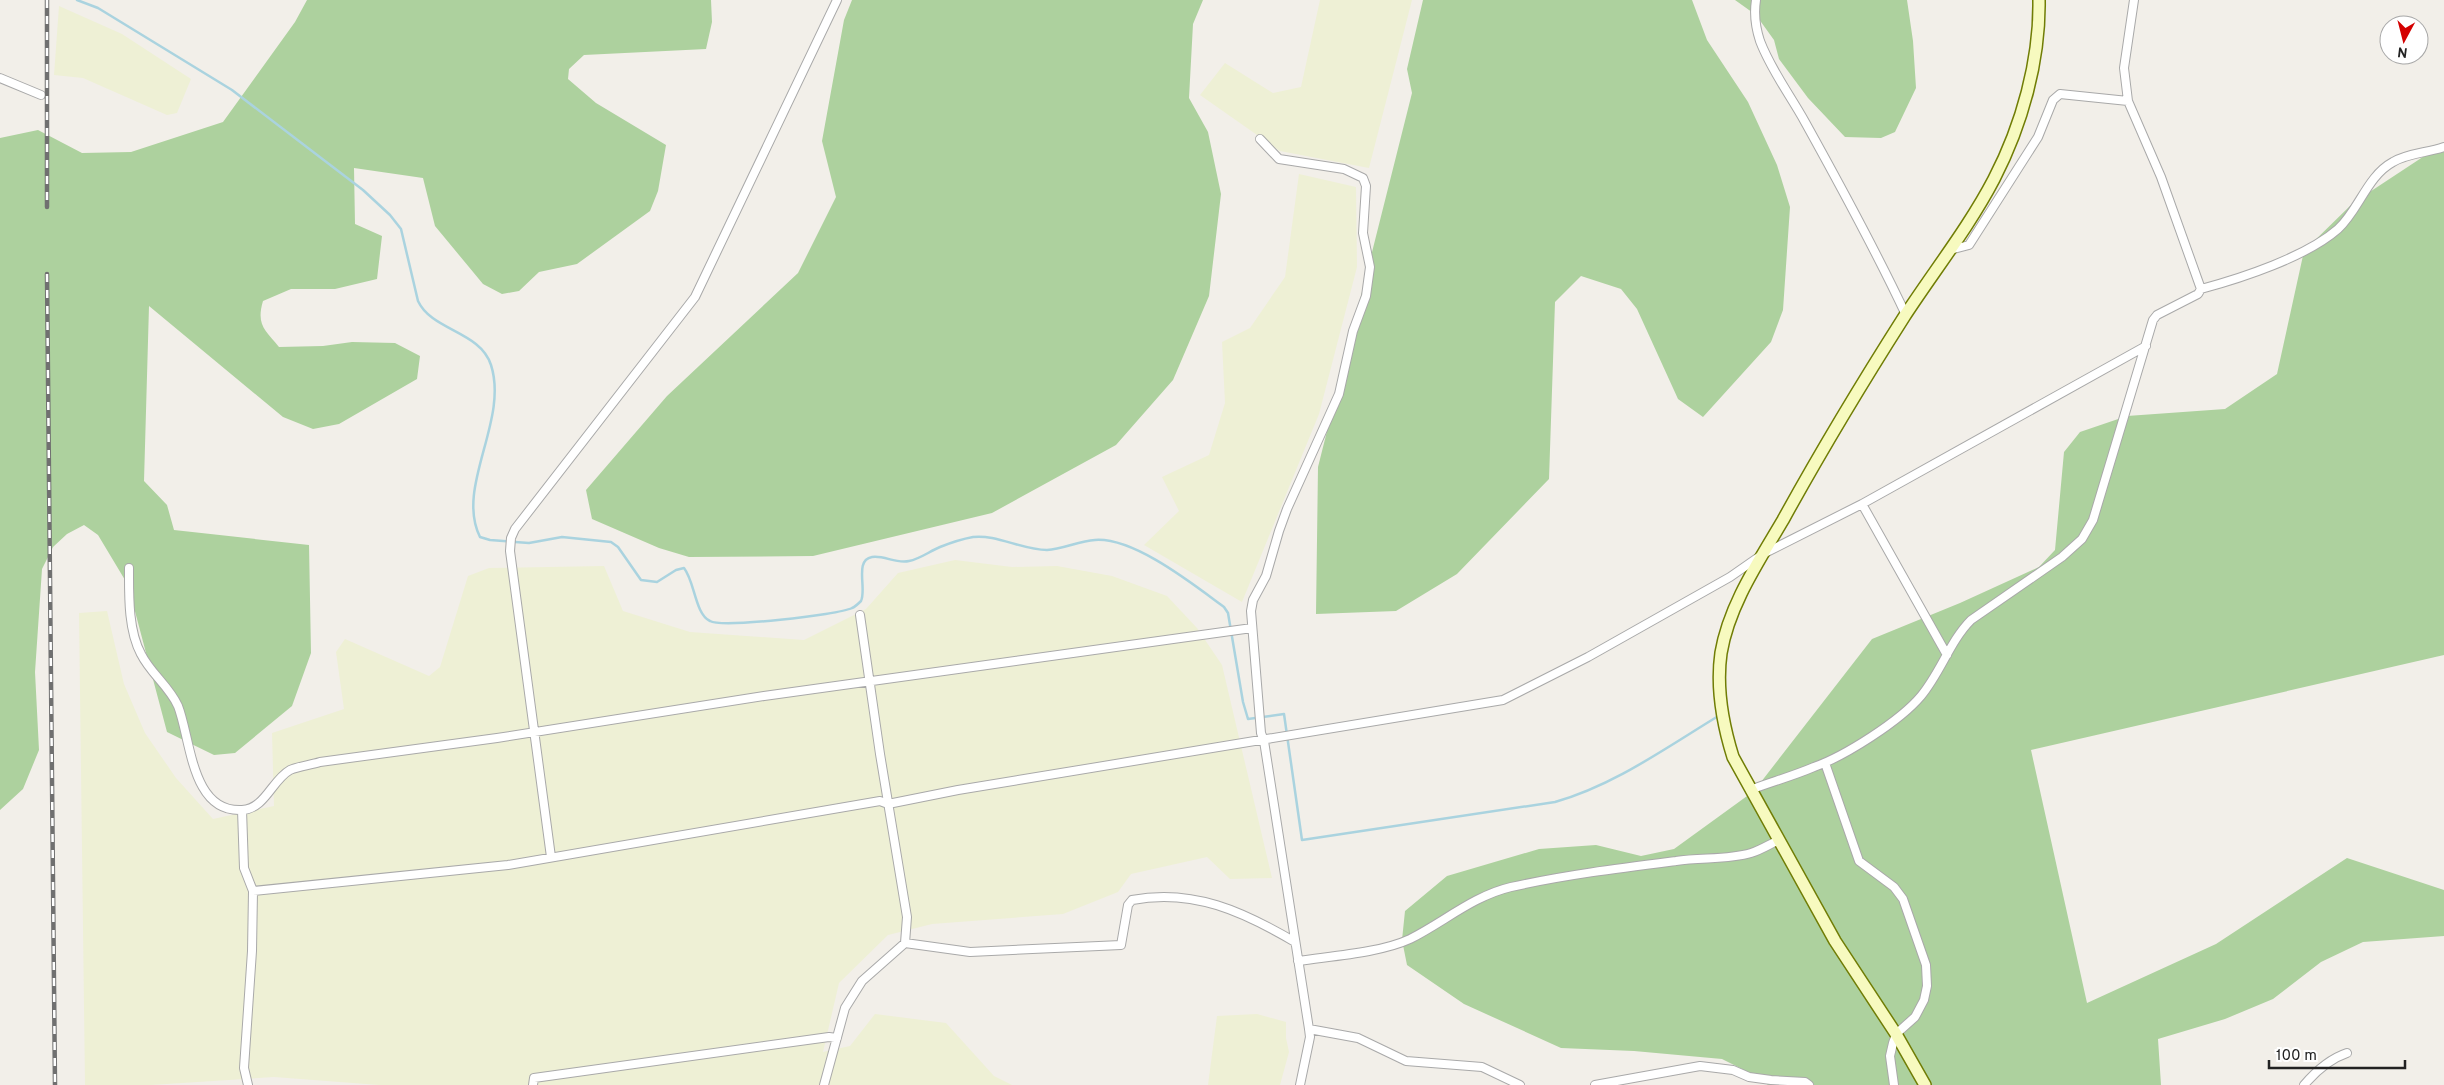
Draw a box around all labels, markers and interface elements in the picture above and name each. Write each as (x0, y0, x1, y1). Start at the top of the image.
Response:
north arrow (2379, 15, 2429, 65)
text: N (2397, 42, 2409, 60)
scale bar (2269, 1038, 2405, 1070)
text: 100 m (2276, 1047, 2317, 1066)

